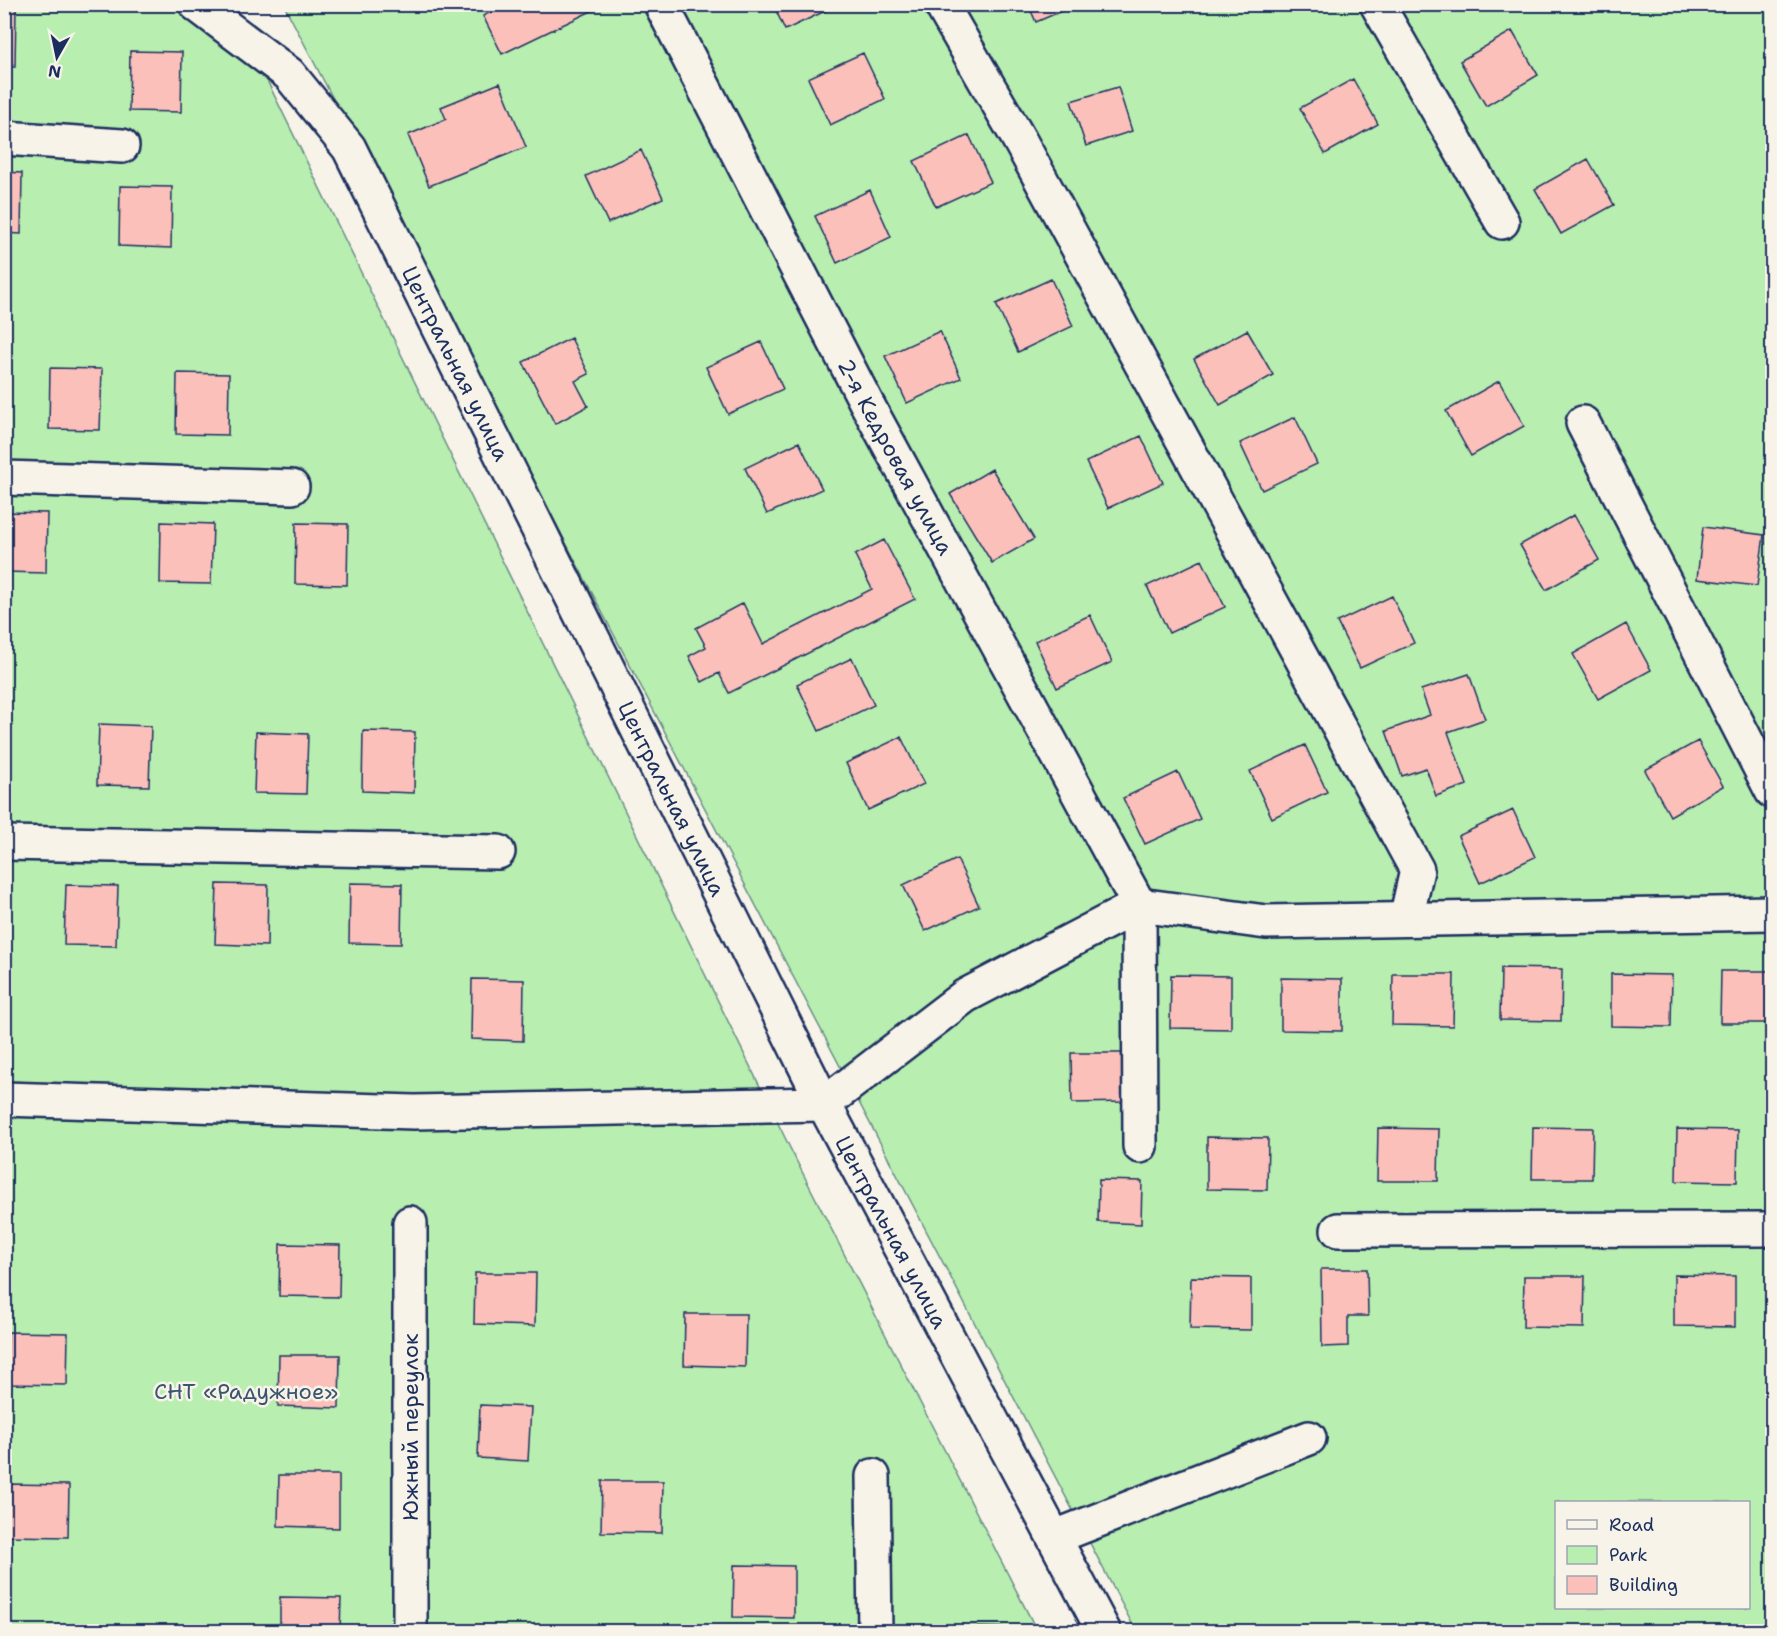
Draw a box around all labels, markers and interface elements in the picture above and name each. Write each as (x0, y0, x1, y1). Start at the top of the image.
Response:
north arrow (27, 27, 87, 87)
text: N (47, 60, 63, 83)
street label: Центральная улица (395, 261, 517, 466)
street label: 2-я Кедровая улица (832, 354, 961, 560)
street label: Центральная улица (612, 696, 733, 901)
street label: Центральная улица (829, 1131, 955, 1334)
street label: Южный переулок (396, 1333, 425, 1521)
park label: СНТ «Радужное» (154, 1377, 338, 1406)
legend (1555, 1501, 1750, 1609)
text: Road (1609, 1513, 1654, 1537)
text: Park (1609, 1543, 1648, 1567)
text: Building (1609, 1573, 1678, 1597)

